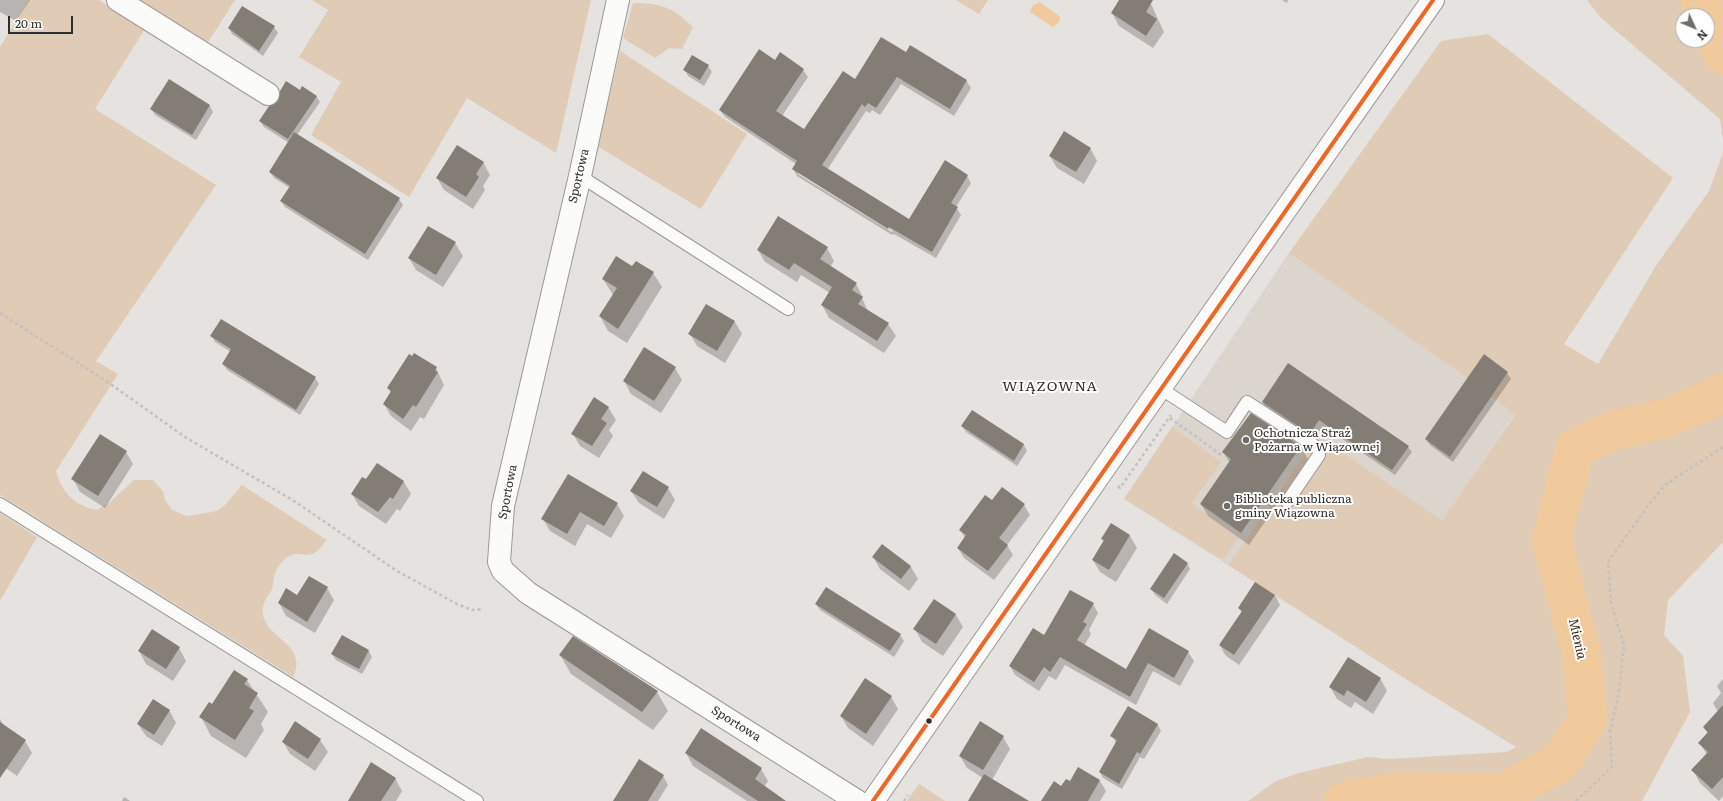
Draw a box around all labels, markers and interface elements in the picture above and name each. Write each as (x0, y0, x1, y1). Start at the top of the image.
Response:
scale bar (10, 8, 75, 34)
north arrow (1675, 8, 1715, 48)
text: 20 m (15, 14, 42, 32)
text: N (1694, 27, 1712, 45)
street label: Sportowa (566, 147, 592, 205)
district label: WIĄZOWNA (1002, 379, 1098, 395)
place label: Ochotnicza Straż Pożarna w Wiązownej (1254, 426, 1380, 454)
marker: Ochotnicza Straż Pożarna w Wiązownej (1241, 435, 1251, 445)
street label: Sportowa (496, 463, 520, 521)
place label: Biblioteka publiczna gminy Wiązowna (1235, 492, 1352, 520)
marker: Biblioteka publiczna gminy Wiązowna (1222, 501, 1232, 511)
water label: Mienia (1565, 617, 1589, 661)
street label: Sportowa (709, 703, 763, 745)
unlabelled marker (924, 716, 934, 726)

